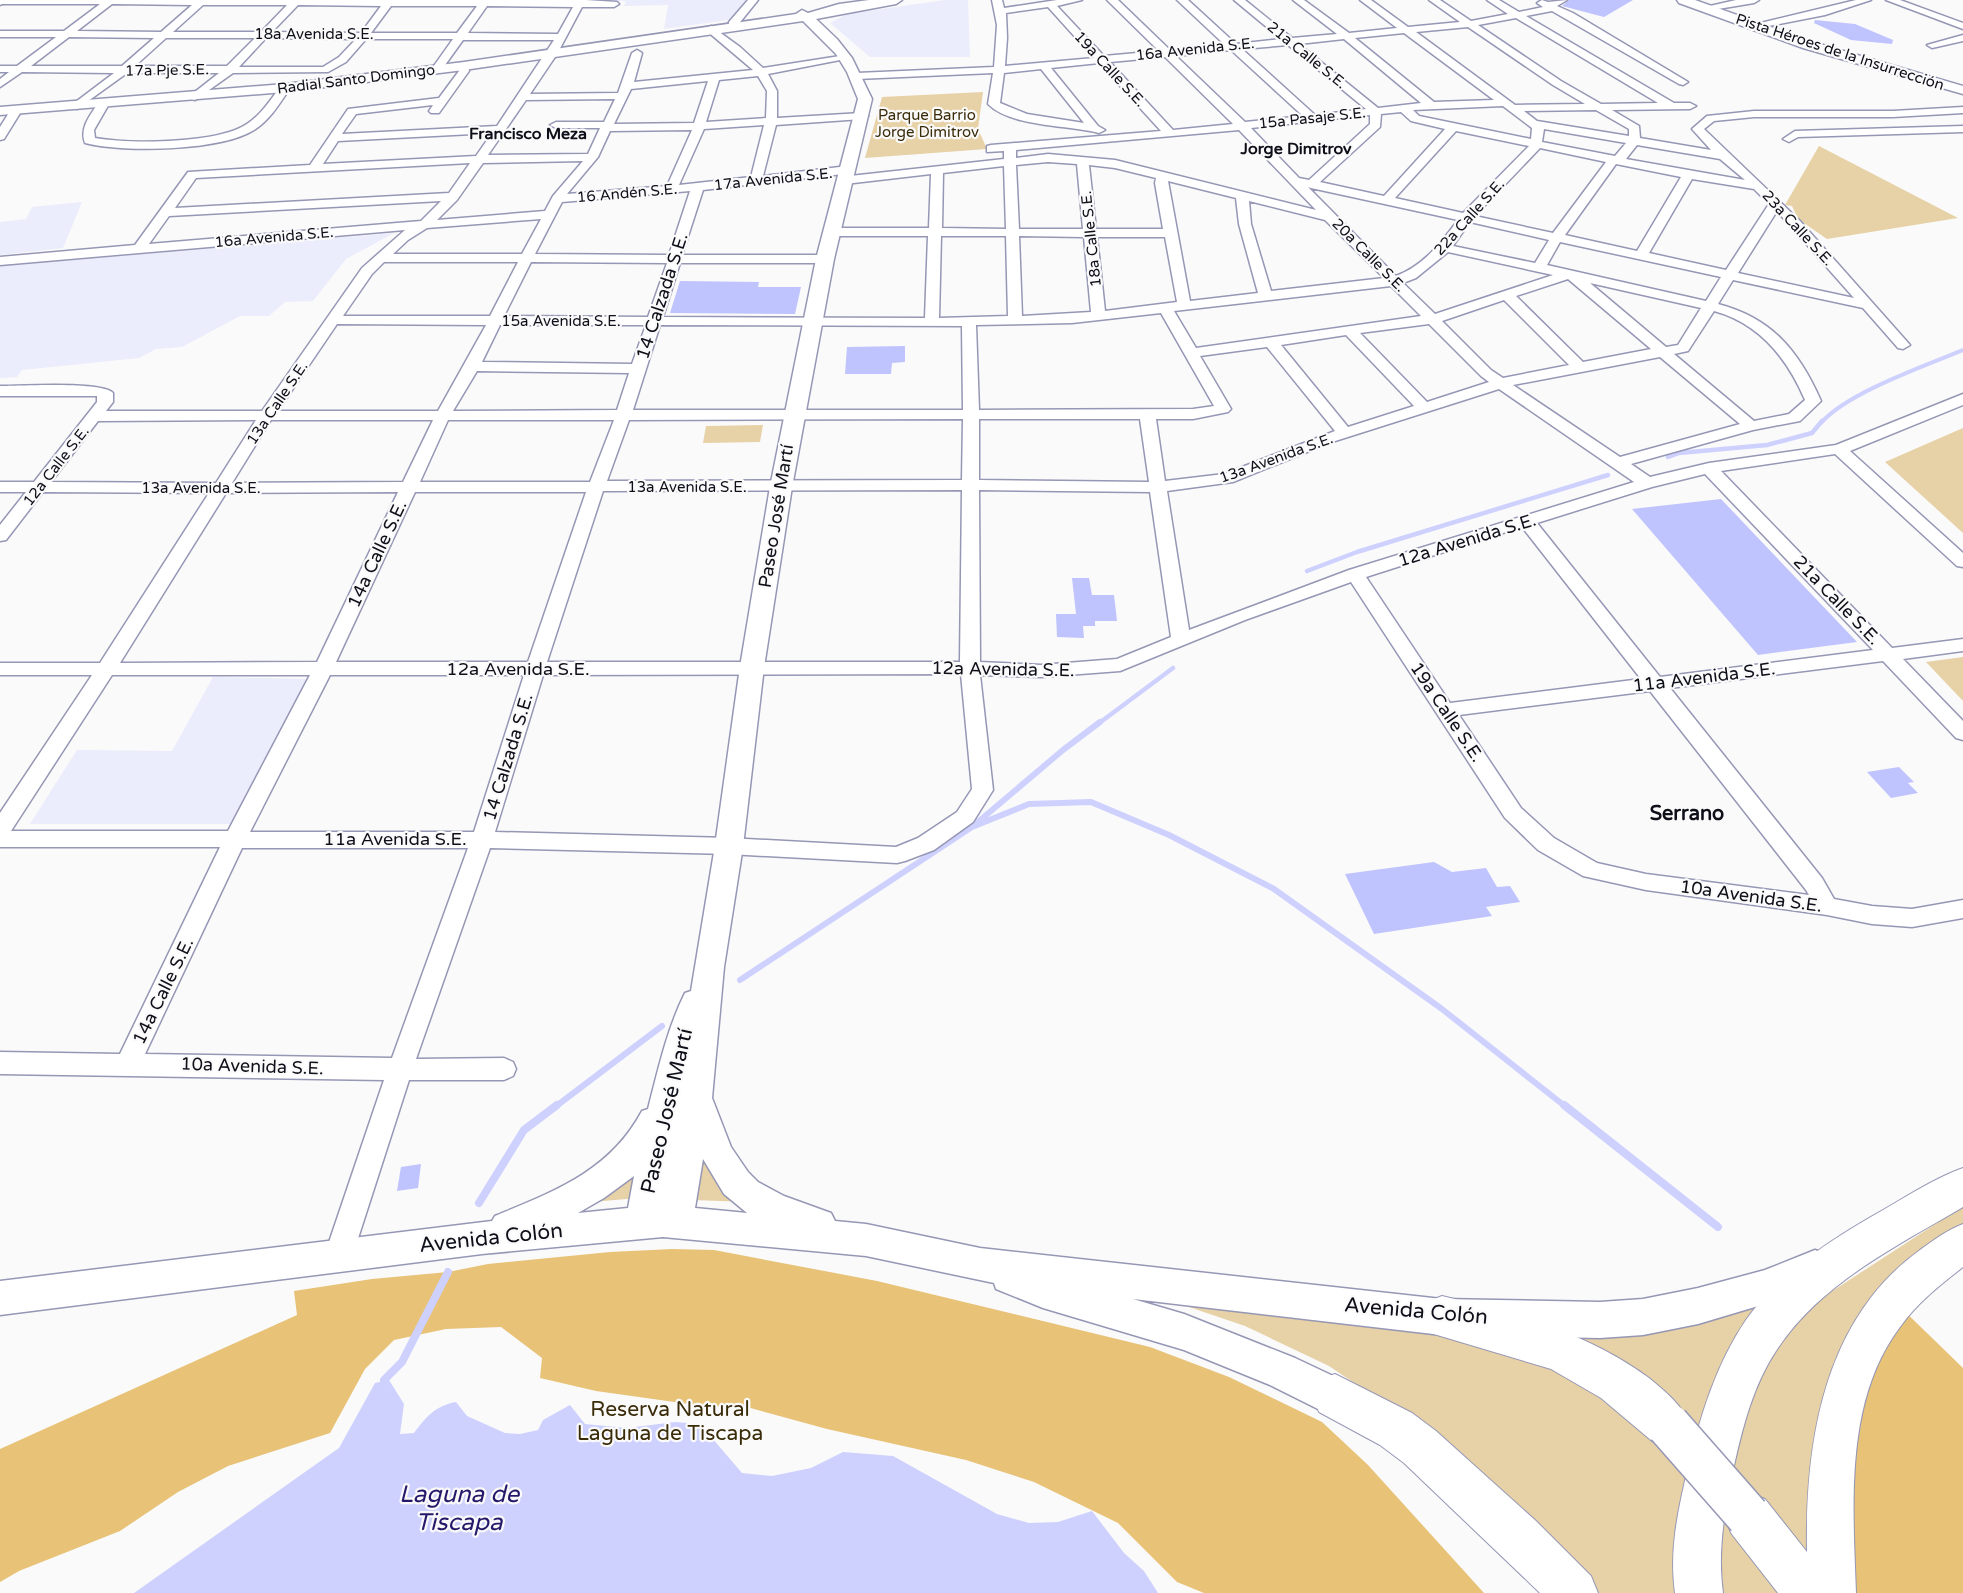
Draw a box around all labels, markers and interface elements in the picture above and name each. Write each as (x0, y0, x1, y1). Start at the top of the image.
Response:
street label: Pista Héroes de la Insurrección (1734, 10, 1946, 94)
street label: 21a Calle S.E. (1264, 18, 1350, 92)
street label: 18a Avenida S.E. (254, 25, 374, 43)
street label: 19a Calle S.E. (1071, 28, 1149, 110)
street label: 16a Avenida S.E. (1135, 34, 1255, 64)
street label: 17a Pje S.E. (125, 60, 209, 80)
street label: Radial Santo Domingo (276, 60, 436, 98)
street label: 15a Pasaje S.E. (1257, 103, 1367, 133)
park label: Parque Barrio Jorge Dimitrov (875, 106, 979, 141)
district label: Francisco Meza (469, 124, 587, 144)
district label: Jorge Dimitrov (1240, 139, 1352, 159)
street label: 17a Avenida S.E. (713, 164, 833, 194)
street label: 22a Calle S.E. (1430, 175, 1508, 259)
street label: 16 Andén S.E. (576, 180, 678, 206)
street label: 23a Calle S.E. (1759, 187, 1837, 269)
street label: 18a Calle S.E. (1077, 190, 1105, 288)
street label: 20a Calle S.E. (1329, 215, 1409, 295)
street label: 16a Avenida S.E. (214, 223, 334, 251)
street label: 14 Calzada S.E. (631, 230, 693, 362)
street label: 15a Avenida S.E. (501, 312, 621, 330)
street label: 13a Calle S.E. (243, 358, 311, 448)
street label: 12a Calle S.E. (19, 422, 93, 510)
street label: 13a Avenida S.E. (1217, 429, 1335, 487)
street label: Paseo José Martí (754, 442, 798, 589)
street label: 13a Avenida S.E. (627, 478, 747, 496)
street label: 13a Avenida S.E. (141, 479, 261, 497)
street label: 14a Calle S.E. (343, 497, 411, 611)
street label: 12a Avenida S.E. (1395, 509, 1539, 571)
street label: 21a Calle S.E. (1789, 551, 1885, 649)
street label: 12a Avenida S.E. (931, 657, 1075, 681)
street label: 11a Avenida S.E. (1632, 657, 1776, 697)
street label: 12a Avenida S.E. (446, 658, 590, 680)
street label: 19a Calle S.E. (1406, 658, 1488, 766)
street label: 14 Calzada S.E. (478, 691, 538, 823)
district label: Serrano (1650, 802, 1724, 826)
street label: 11a Avenida S.E. (323, 828, 467, 850)
street label: 10a Avenida S.E. (1679, 875, 1823, 917)
street label: 14a Calle S.E. (128, 934, 198, 1048)
street label: Paseo José Martí (636, 1026, 698, 1196)
street label: 10a Avenida S.E. (180, 1053, 324, 1079)
street label: Avenida Colón (418, 1218, 564, 1258)
street label: Avenida Colón (1343, 1292, 1489, 1330)
park label: Reserva Natural Laguna de Tiscapa (577, 1397, 763, 1446)
water label: Laguna de Tiscapa (399, 1480, 520, 1537)

